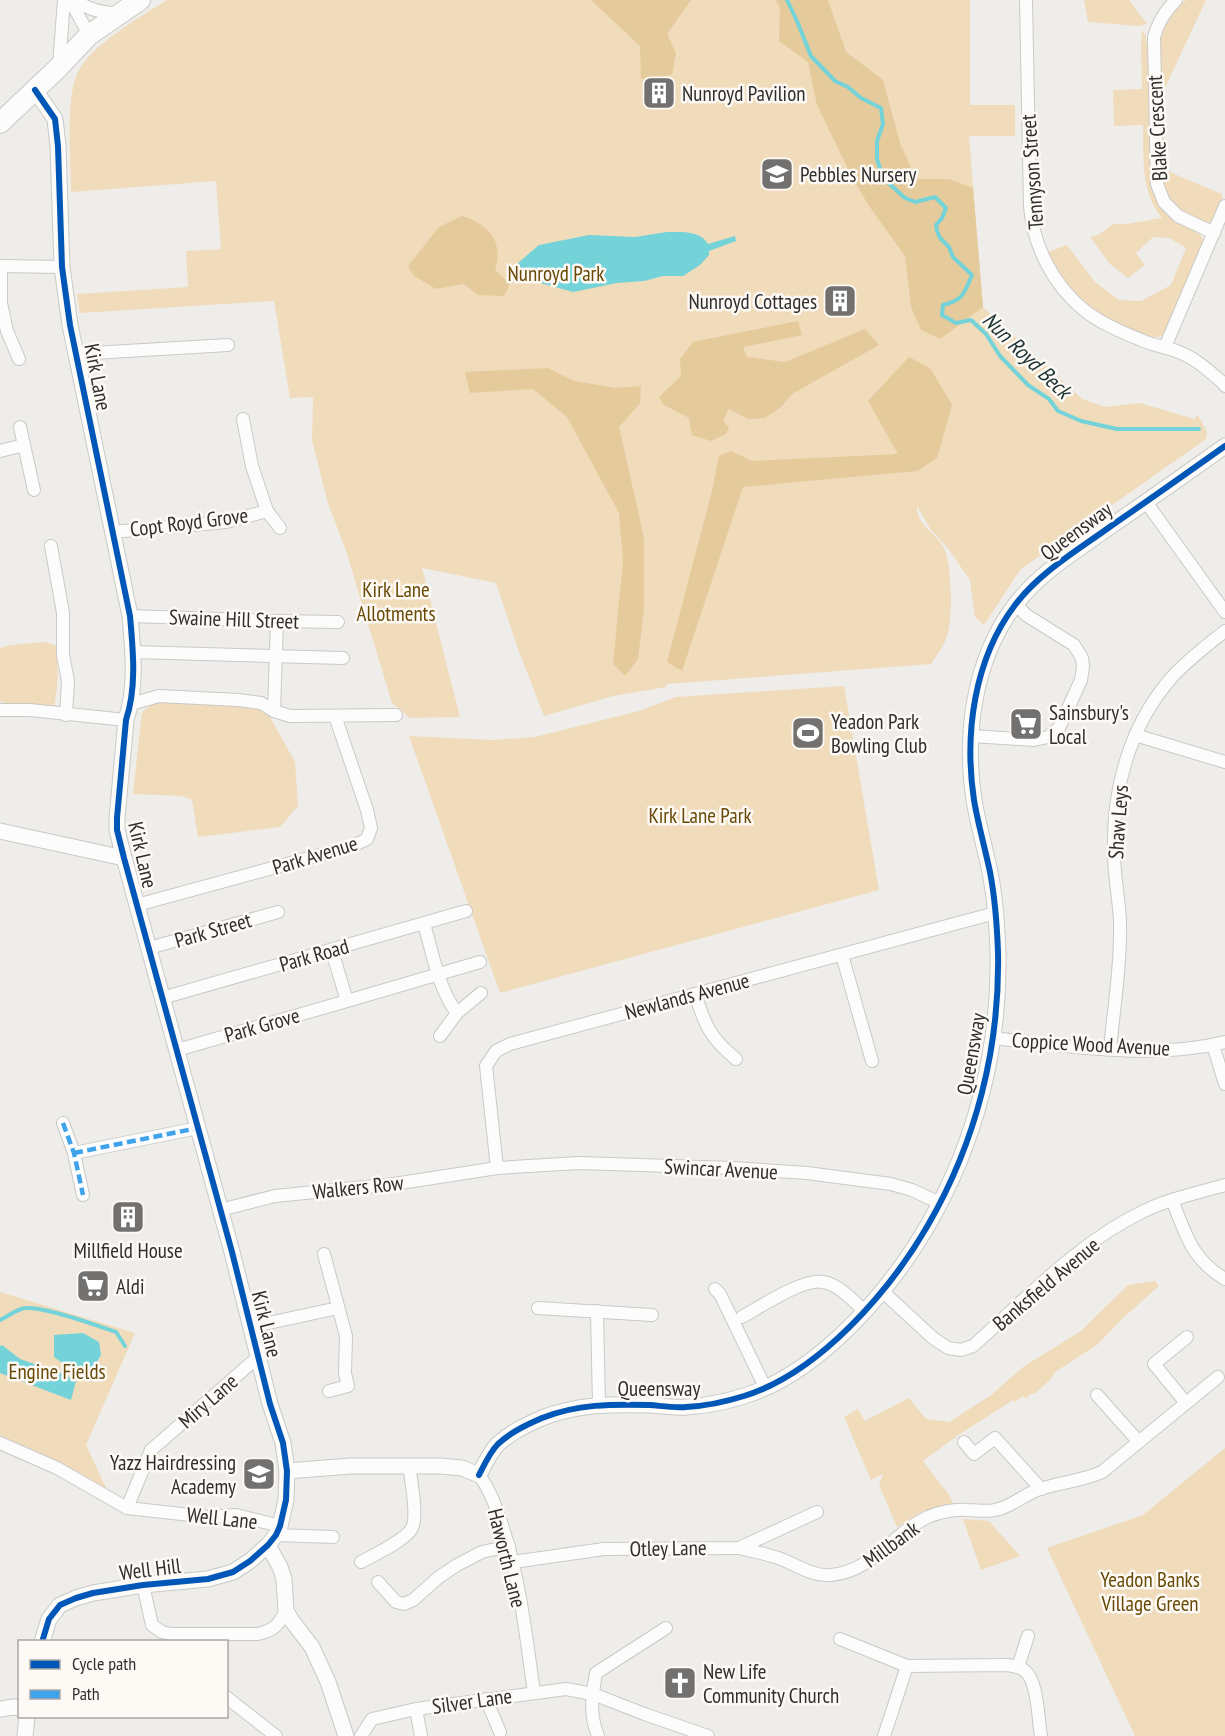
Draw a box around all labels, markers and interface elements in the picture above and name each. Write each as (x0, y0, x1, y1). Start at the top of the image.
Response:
street label: Blake Crescent (1141, 74, 1173, 182)
building icon: Nunroyd Pavilion (641, 75, 677, 111)
place label: Nunroyd Pavilion (682, 80, 805, 107)
street label: Tennyson Street (1014, 113, 1049, 231)
school or university icon: Pebbles Nursery (759, 156, 795, 192)
place label: Pebbles Nursery (800, 161, 917, 188)
park label: Nunroyd Park (508, 260, 604, 287)
building icon: Nunroyd Cottages (822, 283, 858, 319)
place label: Nunroyd Cottages (688, 288, 817, 315)
water label: Nun Royd Beck (977, 306, 1079, 406)
street label: Kirk Lane (78, 341, 118, 413)
street label: Queensway (1035, 496, 1118, 566)
street label: Copt Royd Grove (128, 501, 250, 543)
park label: Kirk Lane Allotments (356, 576, 436, 627)
street label: Swaine Hill Street (168, 603, 300, 635)
place label: Sainsbury's Local (1049, 699, 1129, 750)
supermarket icon: Sainsbury's Local (1008, 706, 1044, 742)
place label: Yeadon Park Bowling Club (831, 708, 927, 759)
sports icon: Yeadon Park Bowling Club (790, 715, 826, 751)
street label: Shaw Leys (1102, 784, 1134, 860)
park label: Kirk Lane Park (648, 802, 752, 829)
street label: Kirk Lane (122, 819, 164, 891)
street label: Park Avenue (269, 829, 361, 881)
street label: Park Street (171, 906, 255, 954)
street label: Park Road (276, 932, 352, 978)
street label: Newlands Avenue (622, 966, 752, 1026)
street label: Park Grove (221, 1001, 303, 1049)
street label: Queensway (951, 1011, 992, 1097)
street label: Coppice Wood Avenue (1011, 1026, 1171, 1062)
street label: Swincar Avenue (663, 1153, 779, 1185)
street label: Walkers Row (311, 1169, 405, 1205)
building icon: Millfield House (110, 1199, 146, 1235)
street label: Banksfield Avenue (987, 1231, 1105, 1337)
place label: Millfield House (73, 1237, 183, 1264)
supermarket icon: Aldi (75, 1268, 111, 1304)
place label: Aldi (116, 1273, 144, 1300)
street label: Kirk Lane (246, 1288, 288, 1360)
park label: Engine Fields (8, 1358, 106, 1385)
street label: Miry Lane (173, 1368, 243, 1434)
street label: Queensway (618, 1375, 701, 1402)
place label: Yazz Hairdressing Academy (110, 1449, 236, 1500)
school or university icon: Yazz Hairdressing Academy (241, 1456, 277, 1492)
street label: Well Lane (185, 1501, 259, 1535)
street label: Haworth Lane (482, 1506, 532, 1610)
street label: Millbank (858, 1515, 924, 1573)
street label: Otley Lane (629, 1534, 707, 1562)
street label: Well Hill (118, 1552, 182, 1586)
park label: Yeadon Banks Village Green (1100, 1566, 1200, 1617)
legend (18, 1640, 228, 1718)
text: Cycle path (72, 1652, 136, 1675)
place label: New Life Community Church (703, 1658, 839, 1709)
church icon: New Life Community Church (662, 1665, 698, 1701)
text: Path (72, 1682, 100, 1705)
street label: Silver Lane (430, 1682, 514, 1720)

